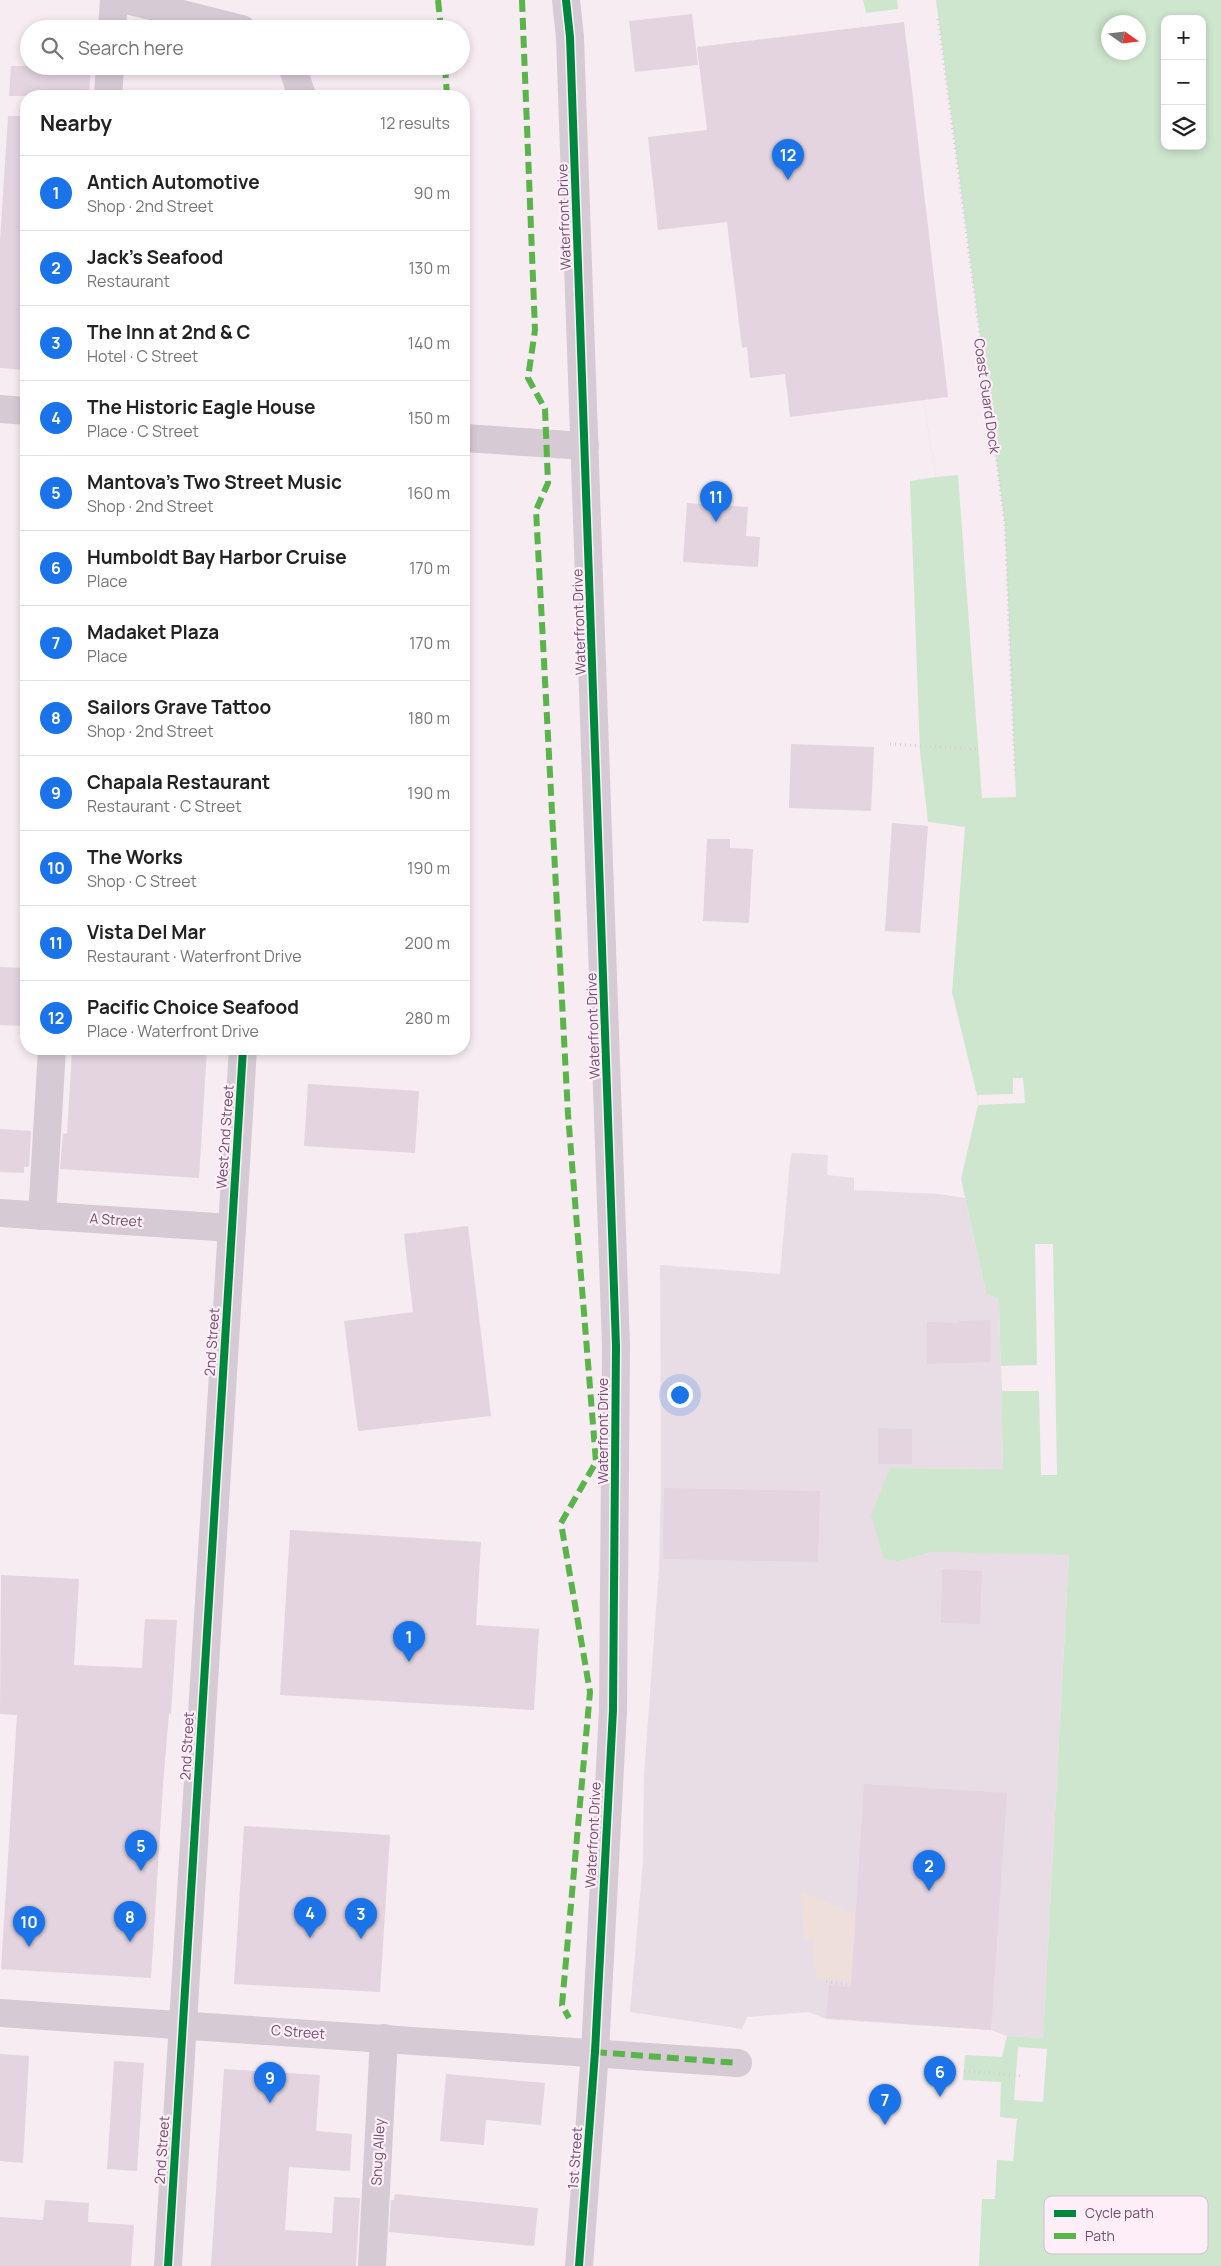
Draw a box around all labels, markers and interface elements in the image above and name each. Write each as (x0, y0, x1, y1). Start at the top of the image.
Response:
north arrow (1101, 15, 1146, 60)
map controls (1161, 15, 1206, 150)
button: + (1161, 15, 1206, 60)
search box (20, 20, 470, 75)
icon: search (38, 34, 66, 62)
text: Search here (78, 35, 184, 61)
button: − (1161, 60, 1206, 105)
button: layers (1161, 105, 1206, 150)
text: Nearby (40, 109, 112, 137)
text: 12 results (380, 112, 450, 134)
pin: 12 (772, 139, 804, 180)
street label: Waterfront Drive (552, 164, 575, 271)
text: Antich Automotive (87, 169, 260, 195)
text: 1 (52, 182, 60, 204)
text: 90 m (414, 182, 450, 204)
text: Shop · 2nd Street (87, 195, 214, 217)
text: Jack's Seafood (87, 244, 223, 270)
text: 2 (51, 257, 61, 279)
text: 130 m (408, 257, 450, 279)
text: Restaurant (87, 270, 170, 292)
text: The Inn at 2nd & C (87, 319, 251, 345)
text: 3 (51, 332, 61, 354)
text: 140 m (408, 332, 450, 354)
street label: Coast Guard Dock (970, 337, 1005, 456)
text: Hotel · C Street (87, 345, 198, 367)
text: The Historic Eagle House (87, 394, 315, 420)
text: 4 (51, 407, 61, 429)
text: 150 m (408, 407, 450, 429)
text: Place · C Street (87, 420, 199, 442)
text: Mantova's Two Street Music (87, 469, 342, 495)
pin: 11 (700, 481, 732, 522)
text: 5 (51, 482, 61, 504)
text: 160 m (407, 482, 450, 504)
text: Shop · 2nd Street (87, 495, 214, 517)
text: Humboldt Bay Harbor Cruise (87, 544, 347, 570)
text: 6 (51, 557, 61, 579)
text: 170 m (409, 557, 450, 579)
street label: Waterfront Drive (567, 569, 590, 676)
text: Place (87, 570, 127, 592)
text: Madaket Plaza (87, 619, 219, 645)
text: 7 (52, 632, 60, 654)
text: 170 m (409, 632, 450, 654)
text: Place (87, 645, 127, 667)
text: Sailors Grave Tattoo (87, 694, 271, 720)
text: 8 (51, 707, 61, 729)
text: 180 m (408, 707, 450, 729)
text: Shop · 2nd Street (87, 720, 214, 742)
text: Chapala Restaurant (87, 769, 270, 795)
text: 9 (51, 782, 61, 804)
text: 190 m (407, 782, 450, 804)
text: Restaurant · C Street (87, 795, 242, 817)
text: The Works (87, 844, 183, 870)
text: 10 (47, 857, 65, 879)
text: 190 m (407, 857, 450, 879)
text: Shop · C Street (87, 870, 197, 892)
text: Vista Del Mar (87, 919, 206, 945)
text: 11 (49, 932, 63, 954)
text: 200 m (405, 932, 450, 954)
text: Restaurant · Waterfront Drive (87, 945, 302, 967)
street label: Waterfront Drive (581, 973, 604, 1080)
text: Pacific Choice Seafood (87, 994, 299, 1020)
text: 12 (48, 1007, 64, 1029)
text: 280 m (405, 1007, 450, 1029)
text: Place · Waterfront Drive (87, 1020, 259, 1042)
street label: West 2nd Street (211, 1084, 238, 1190)
street label: A Street (89, 1208, 143, 1231)
street label: 2nd Street (200, 1307, 223, 1377)
street label: Waterfront Drive (593, 1378, 612, 1484)
your location (667, 1382, 693, 1408)
pin: 1 (393, 1621, 425, 1662)
street label: 2nd Street (175, 1711, 198, 1781)
street label: Waterfront Drive (580, 1781, 605, 1889)
pin: 5 (125, 1830, 157, 1871)
pin: 2 (913, 1850, 945, 1891)
pin: 4 (294, 1897, 326, 1938)
pin: 3 (345, 1898, 377, 1939)
pin: 8 (114, 1901, 146, 1942)
pin: 10 (13, 1906, 45, 1947)
street label: C Street (270, 2020, 326, 2043)
pin: 6 (924, 2056, 956, 2097)
pin: 9 (254, 2062, 286, 2103)
pin: 7 (869, 2084, 901, 2125)
street label: 2nd Street (150, 2115, 173, 2185)
street label: Snug Alley (366, 2117, 389, 2186)
street label: 1st Street (563, 2126, 586, 2190)
legend (1044, 2196, 1208, 2254)
text: Cycle path (1085, 2203, 1154, 2222)
text: Path (1085, 2226, 1115, 2245)

